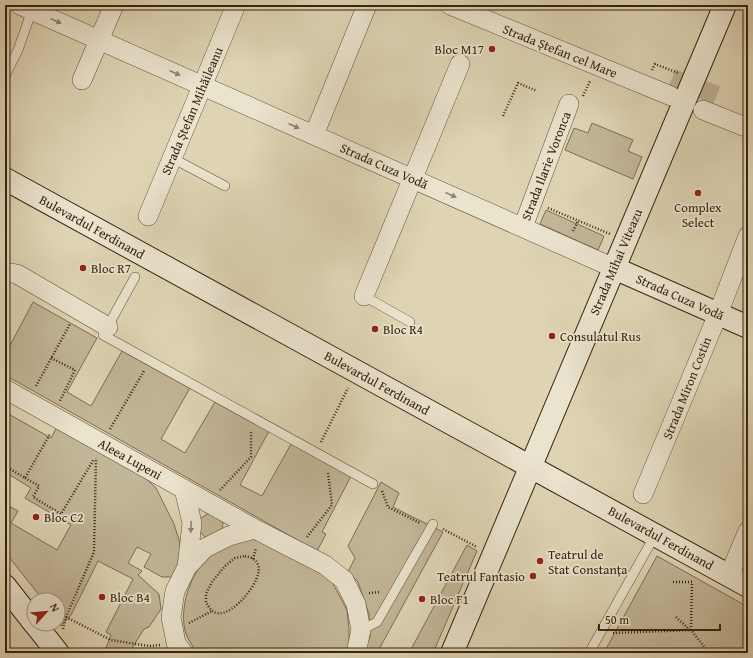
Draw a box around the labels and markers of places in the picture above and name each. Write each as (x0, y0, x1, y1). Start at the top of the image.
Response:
place label: Bloc M17 (435, 40, 484, 59)
marker: Bloc M17 (487, 44, 497, 54)
marker: Complex Select (693, 188, 703, 198)
place label: Complex Select (674, 198, 722, 232)
place label: Bloc R7 (91, 259, 131, 278)
marker: Bloc R7 (78, 263, 88, 273)
place label: Bloc R4 (383, 320, 423, 339)
marker: Bloc R4 (370, 324, 380, 334)
place label: Consulatul Rus (560, 327, 641, 346)
marker: Consulatul Rus (547, 331, 557, 341)
place label: Bloc C2 (44, 508, 84, 527)
marker: Bloc C2 (31, 512, 41, 522)
place label: Teatrul de Stat Constanța (548, 545, 628, 579)
marker: Teatrul de Stat Constanța (535, 556, 545, 566)
place label: Teatrul Fantasio (437, 567, 525, 586)
marker: Teatrul Fantasio (528, 571, 538, 581)
place label: Bloc B4 (110, 588, 150, 607)
place label: Bloc F1 (430, 590, 469, 609)
marker: Bloc B4 (97, 592, 107, 602)
marker: Bloc F1 (417, 594, 427, 604)

